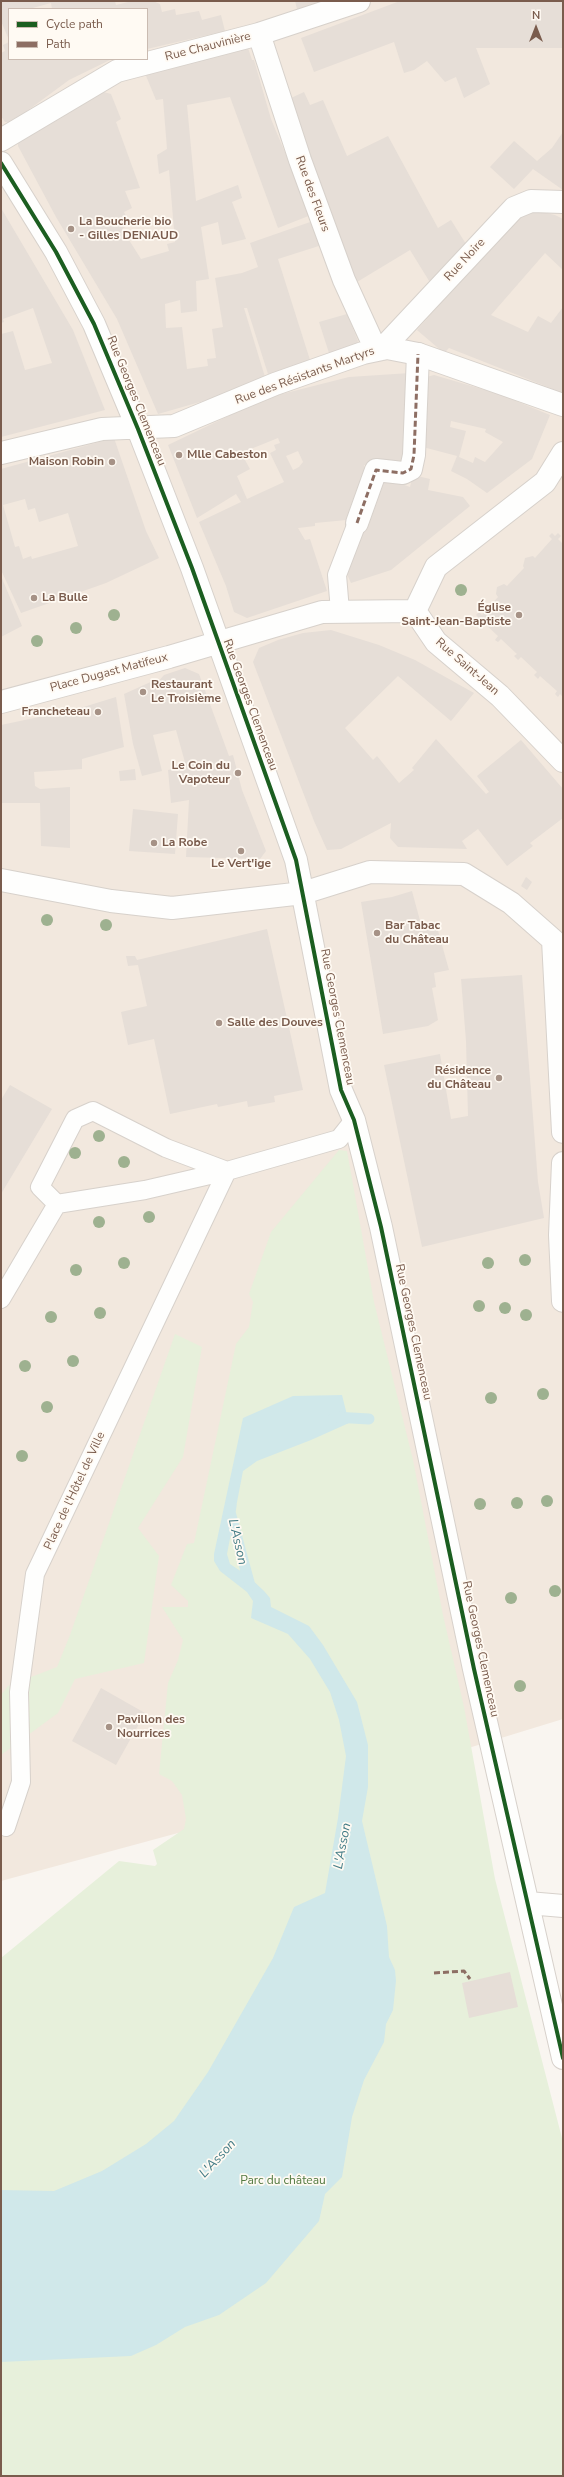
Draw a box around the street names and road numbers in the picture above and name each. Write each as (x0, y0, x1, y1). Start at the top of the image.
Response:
street label: Rue Chauvinière (164, 29, 252, 65)
street label: Rue des Fleurs (292, 154, 332, 234)
street label: Rue Noire (442, 236, 488, 284)
street label: Rue Georges Clemenceau (103, 334, 169, 468)
street label: Rue des Résistants Martyrs (233, 344, 377, 408)
street label: Rue Saint-Jean (432, 635, 502, 699)
street label: Rue Georges Clemenceau (219, 637, 281, 773)
street label: Place Dugast Matifeux (49, 650, 169, 696)
street label: Rue Georges Clemenceau (317, 947, 357, 1087)
street label: Rue Georges Clemenceau (392, 1263, 434, 1401)
street label: Place de l'Hôtel de Ville (41, 1430, 109, 1552)
street label: Rue Georges Clemenceau (459, 1580, 501, 1718)

